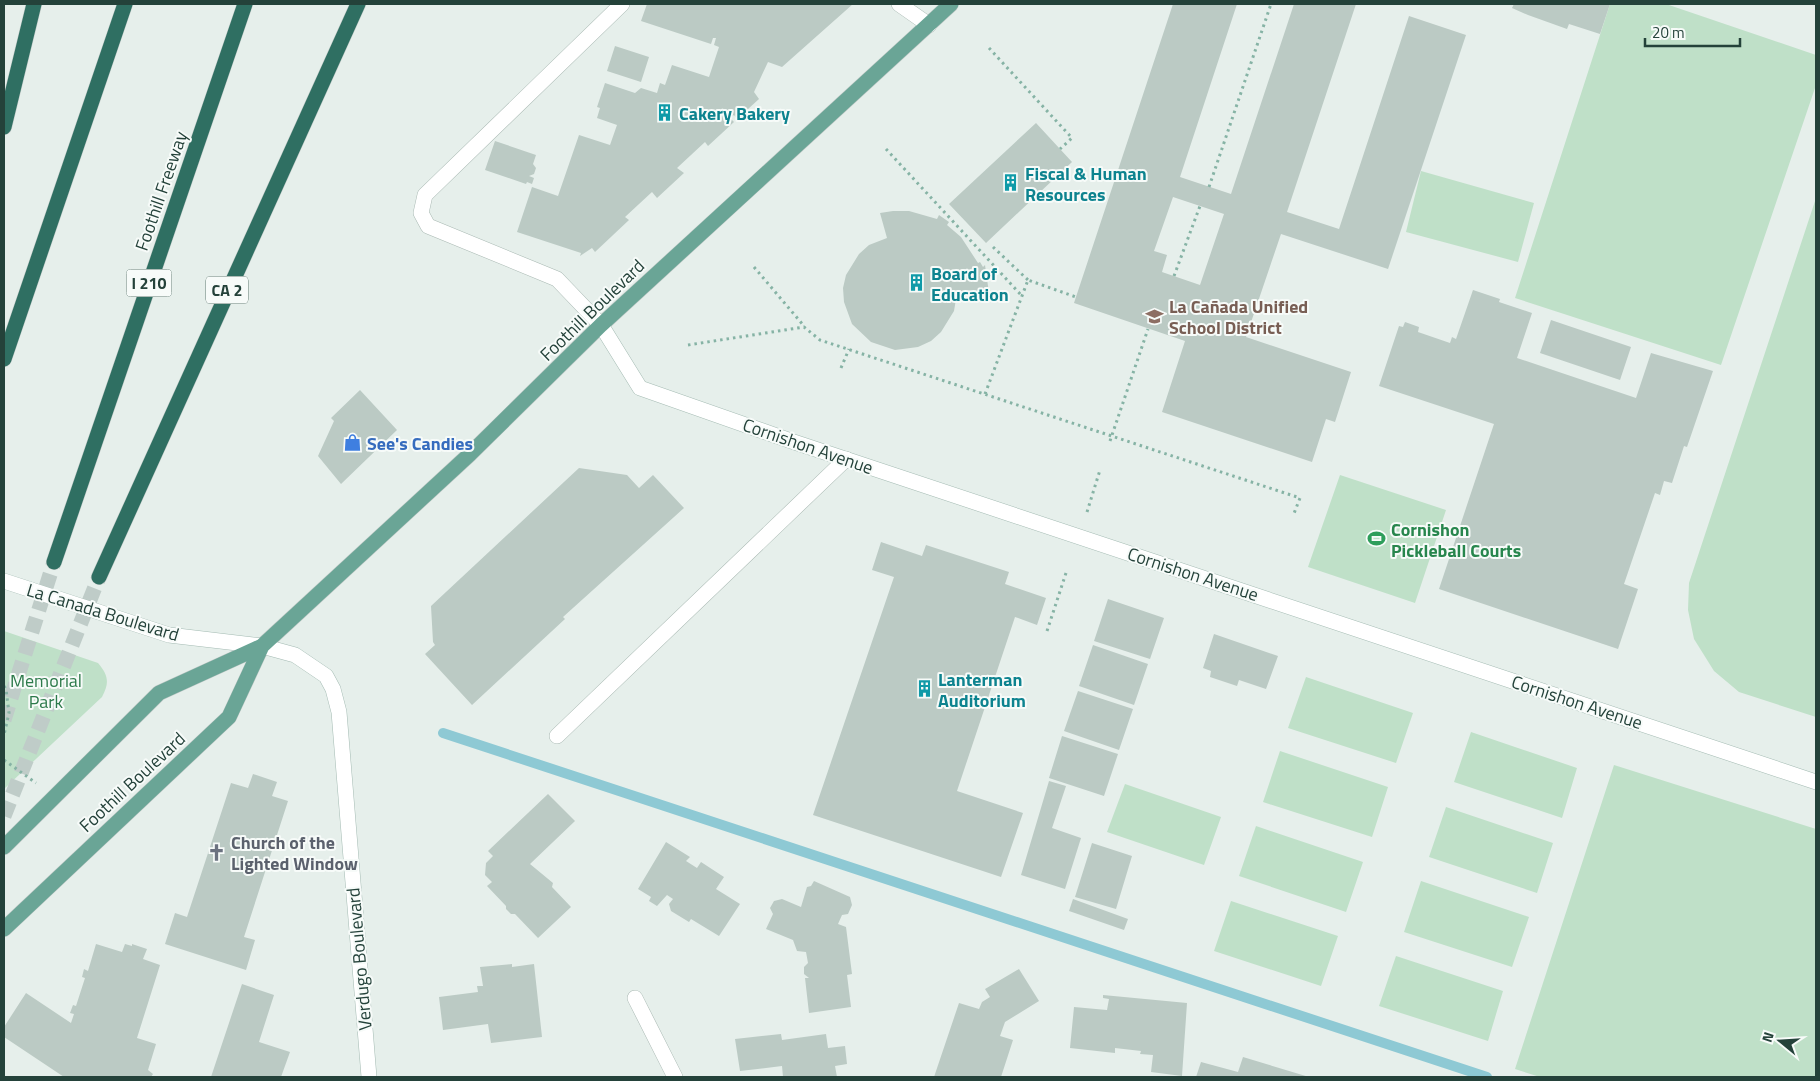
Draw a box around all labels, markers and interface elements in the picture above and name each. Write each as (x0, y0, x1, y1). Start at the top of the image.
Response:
scale bar (1645, 15, 1740, 47)
text: 20 m (1652, 21, 1685, 44)
place label: Cakery Bakery (679, 100, 790, 127)
building icon: Cakery Bakery (655, 103, 675, 123)
street label: Foothill Freeway (128, 127, 194, 254)
place label: Fiscal & Human Resources (1025, 160, 1147, 208)
building icon: Fiscal & Human Resources (1001, 173, 1021, 193)
street label: Foothill Boulevard (533, 253, 651, 367)
place label: Board of Education (931, 260, 1009, 308)
road number: I 210 (126, 270, 172, 296)
building icon: Board of Education (907, 273, 927, 293)
road number: CA 2 (206, 276, 248, 304)
place label: La Cañada Unified School District (1169, 293, 1308, 341)
school or university icon: La Cañada Unified School District (1145, 306, 1165, 326)
street label: Cornishon Avenue (739, 411, 877, 481)
place label: See's Candies (367, 430, 473, 457)
shop icon: See's Candies (343, 433, 363, 453)
place label: Cornishon Pickleball Courts (1391, 516, 1521, 564)
sports icon: Cornishon Pickleball Courts (1367, 529, 1387, 549)
street label: Cornishon Avenue (1124, 540, 1262, 608)
street label: La Canada Boulevard (24, 576, 182, 648)
place label: Lanterman Auditorium (938, 666, 1026, 714)
park label: Memorial Park (10, 667, 82, 715)
street label: Cornishon Avenue (1508, 668, 1646, 736)
building icon: Lanterman Auditorium (914, 679, 934, 699)
street label: Foothill Boulevard (73, 726, 191, 838)
place label: Church of the Lighted Window (231, 829, 358, 877)
church icon: Church of the Lighted Window (207, 842, 227, 862)
street label: Verdugo Boulevard (339, 887, 379, 1031)
north arrow (1755, 1016, 1805, 1066)
text: N (1756, 1029, 1779, 1045)

